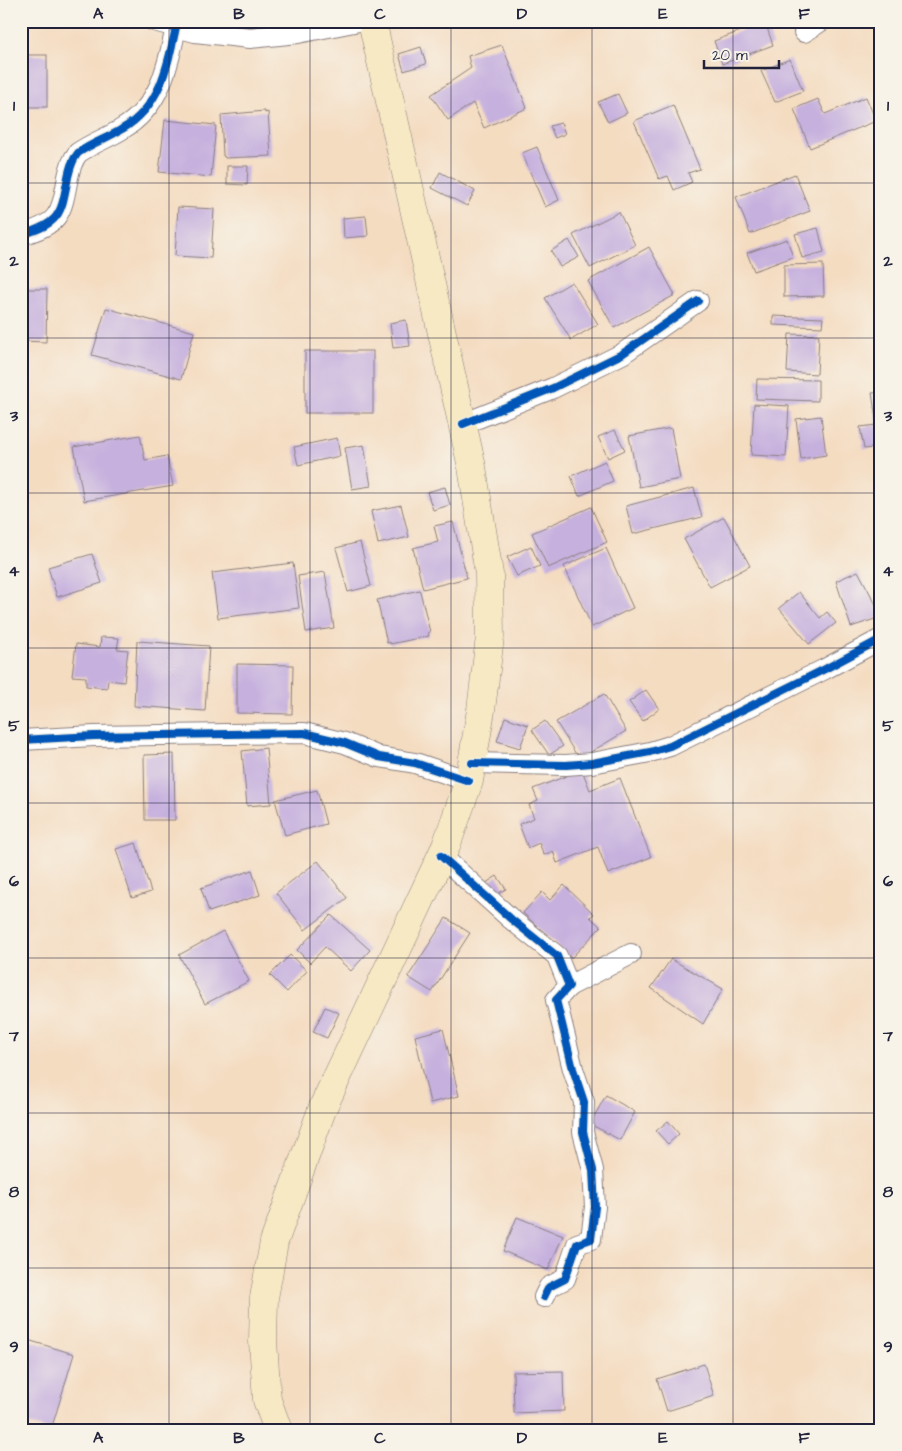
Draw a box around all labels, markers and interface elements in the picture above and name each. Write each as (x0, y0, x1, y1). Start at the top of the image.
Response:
text: A (93, 3, 104, 25)
text: B (233, 3, 245, 25)
text: C (374, 3, 386, 25)
text: D (517, 3, 528, 25)
text: E (658, 3, 668, 25)
text: F (798, 3, 810, 25)
scale bar (704, 38, 780, 70)
text: 20 m (712, 45, 748, 66)
text: 1 (13, 95, 16, 117)
text: 1 (887, 95, 890, 117)
text: 2 (8, 250, 19, 272)
text: 2 (882, 250, 893, 272)
text: 3 (9, 405, 19, 427)
text: 3 (883, 405, 893, 427)
text: 4 (9, 560, 20, 582)
text: 4 (883, 560, 894, 582)
text: 5 (8, 715, 20, 737)
text: 5 (882, 715, 894, 737)
text: 6 (9, 870, 19, 892)
text: 6 (883, 870, 893, 892)
text: 7 (8, 1025, 19, 1047)
text: 7 (882, 1025, 893, 1047)
text: 8 (9, 1181, 20, 1203)
text: 8 (883, 1181, 894, 1203)
text: 9 (9, 1336, 19, 1358)
text: 9 (883, 1336, 893, 1358)
text: A (93, 1427, 104, 1449)
text: B (233, 1427, 245, 1449)
text: C (374, 1427, 386, 1449)
text: D (517, 1427, 528, 1449)
text: E (658, 1427, 668, 1449)
text: F (798, 1427, 810, 1449)

